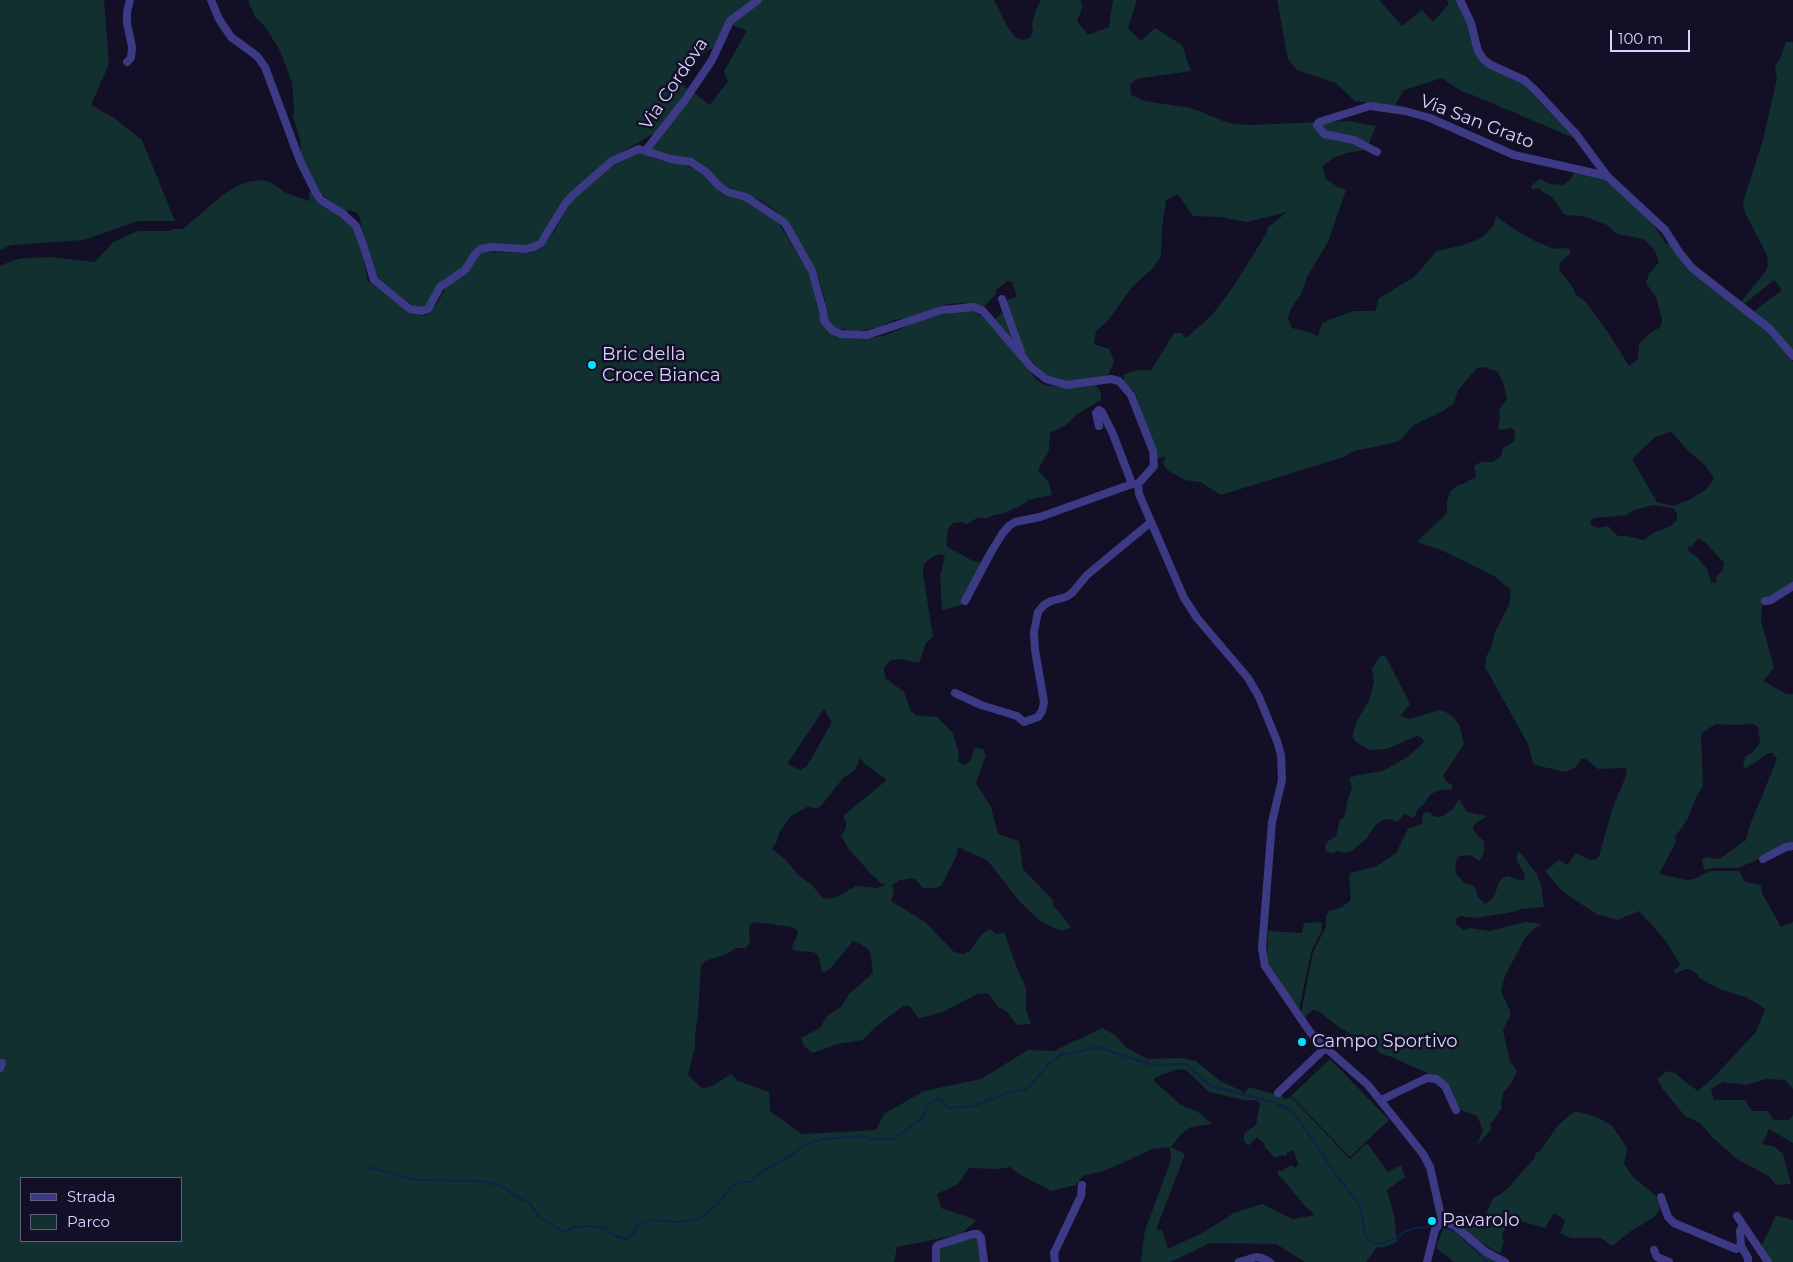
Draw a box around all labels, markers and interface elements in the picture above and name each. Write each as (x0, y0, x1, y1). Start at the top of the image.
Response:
scale bar (1613, 20, 1693, 52)
text: 100 m (1618, 29, 1663, 48)
street label: Via Cordova (635, 34, 713, 134)
street label: Via San Grato (1417, 90, 1537, 154)
place label: Bric della Croce Bianca (602, 344, 721, 386)
marker: Bric della Croce Bianca (586, 359, 598, 371)
place label: Campo Sportivo (1312, 1031, 1458, 1053)
marker: Campo Sportivo (1296, 1036, 1308, 1048)
legend (20, 1177, 182, 1242)
text: Strada (67, 1187, 116, 1206)
place label: Pavarolo (1442, 1210, 1520, 1232)
text: Parco (67, 1212, 110, 1231)
marker: Pavarolo (1426, 1215, 1438, 1227)

